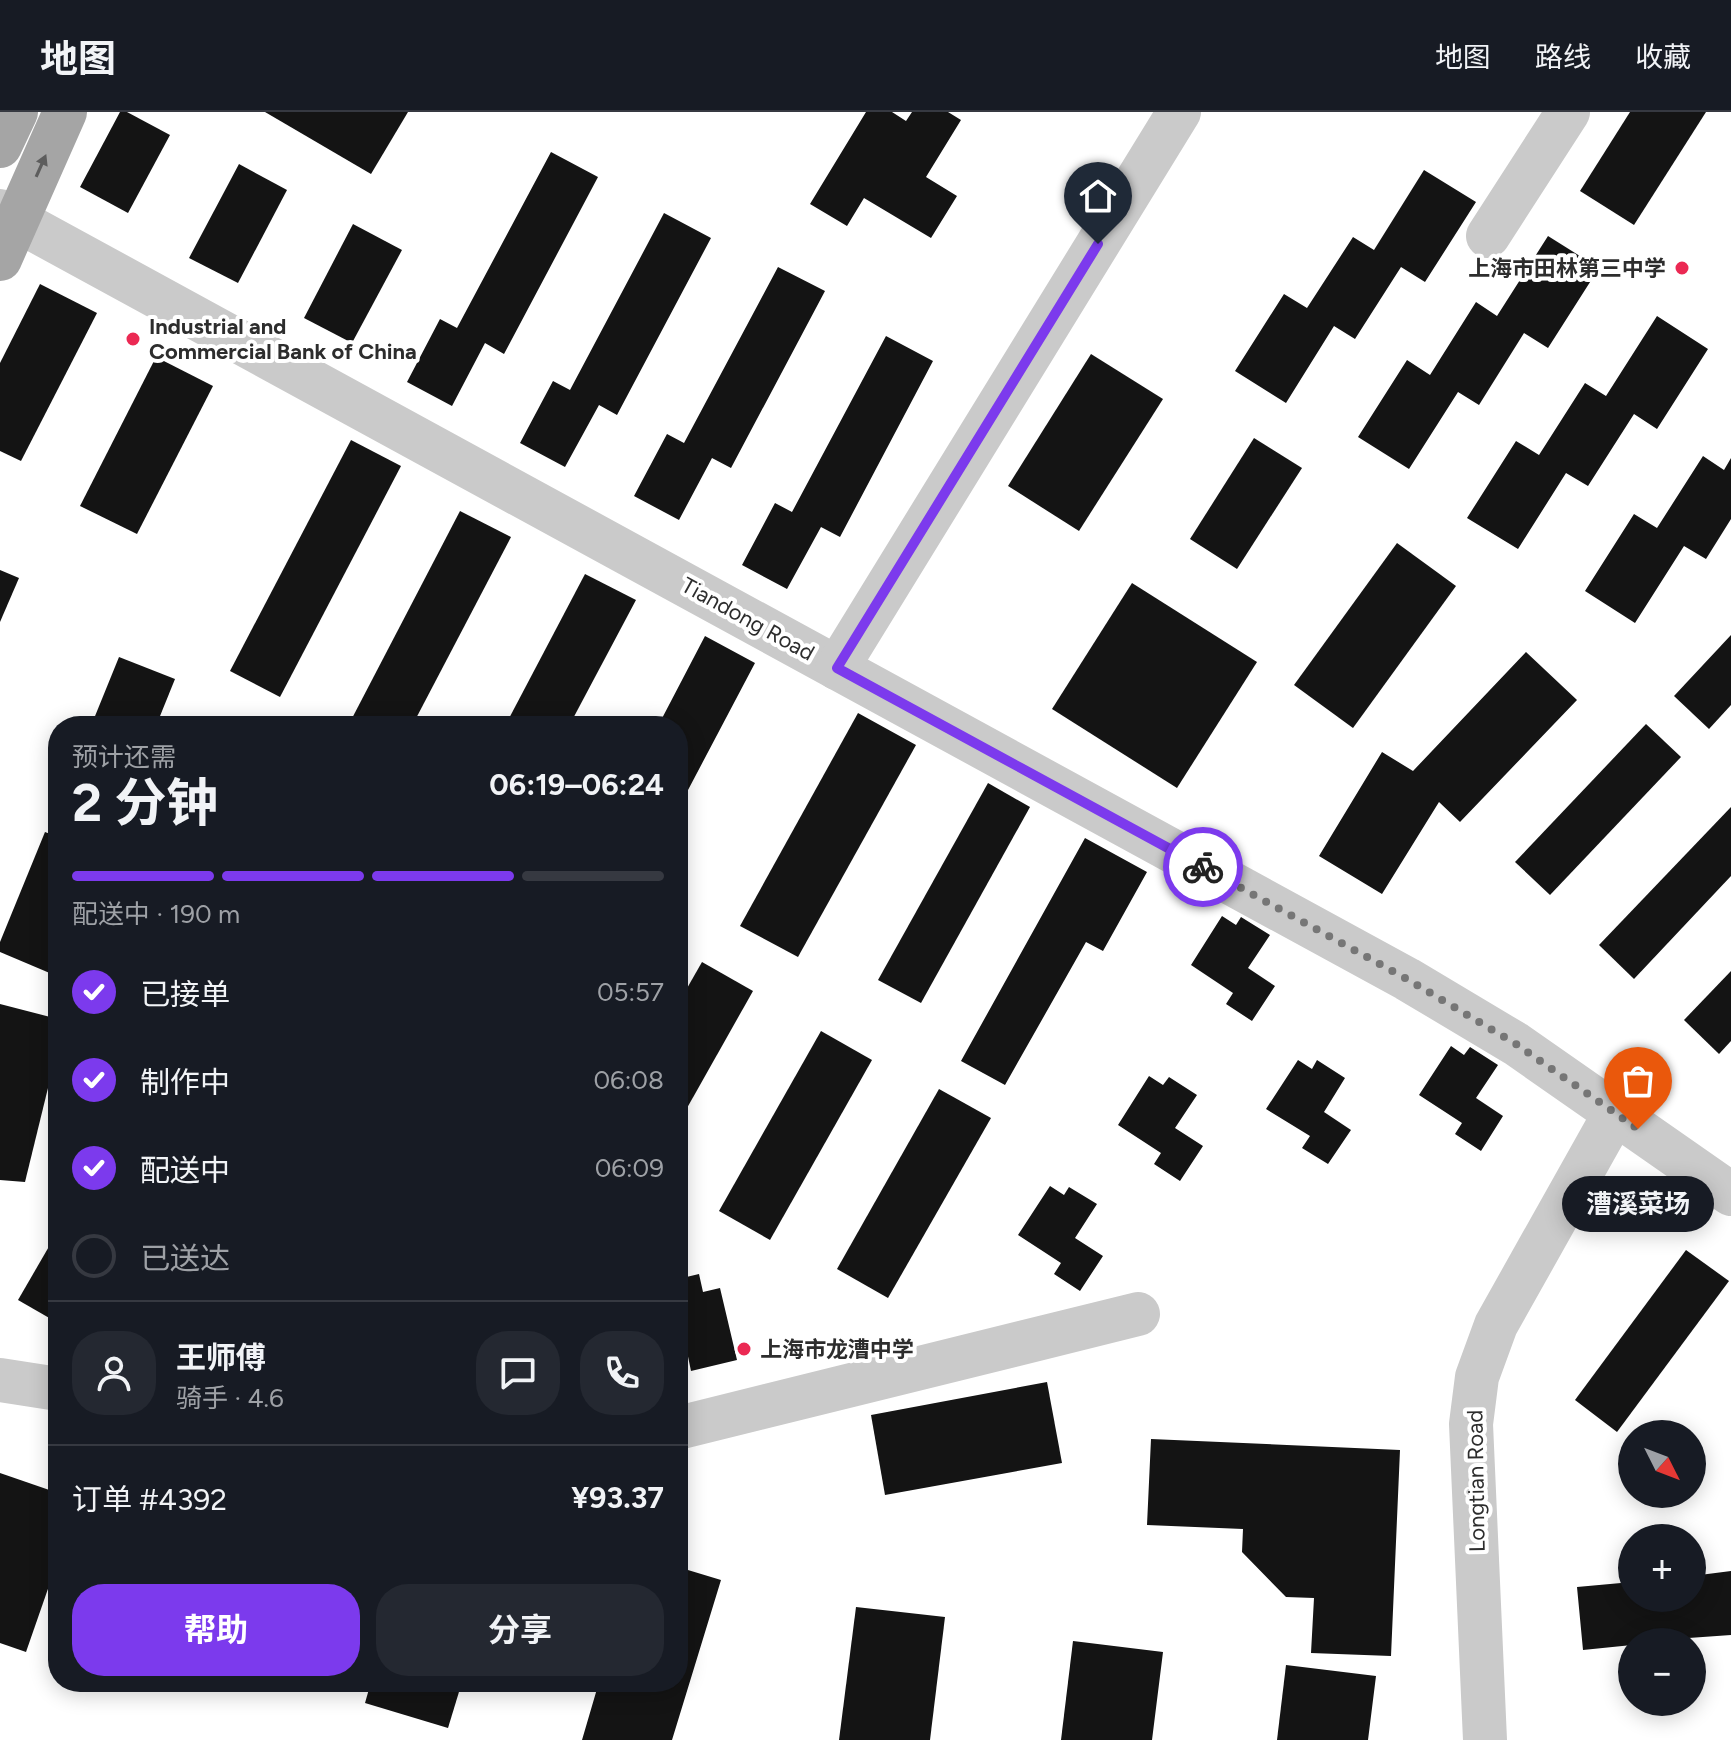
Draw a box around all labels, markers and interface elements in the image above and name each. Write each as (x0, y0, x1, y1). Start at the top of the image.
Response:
text: 地图 (40, 36, 116, 82)
text: 地图 (1435, 40, 1491, 74)
text: 路线 (1535, 40, 1591, 74)
text: 收藏 (1635, 40, 1691, 74)
one-way arrow (35, 154, 48, 178)
pin (1064, 162, 1132, 244)
icon: home (1076, 174, 1120, 218)
place label: 上海市田林第三中学 (1468, 255, 1666, 282)
marker: 上海市田林第三中学 (1673, 259, 1691, 277)
place label: Industrial and Commercial Bank of China (149, 313, 417, 365)
marker: Industrial and Commercial Bank of China (124, 330, 142, 348)
street label: Tiandong Road (677, 571, 819, 667)
text: 预计还需 (72, 741, 176, 773)
text: 06:19–06:24 (489, 766, 664, 803)
text: 2 分钟 (72, 772, 218, 834)
courier (1163, 827, 1243, 907)
icon: bike (1181, 845, 1225, 889)
text: 配送中 · 190 m (72, 898, 240, 930)
icon: check (72, 970, 116, 1014)
text: 已接单 (140, 976, 230, 1013)
text: 05:57 (597, 976, 664, 1008)
pin (1604, 1047, 1672, 1129)
icon: check (72, 1058, 116, 1102)
icon: bag (1616, 1059, 1660, 1103)
text: 制作中 (140, 1064, 230, 1101)
text: 06:08 (593, 1064, 664, 1096)
icon: check (72, 1146, 116, 1190)
text: 配送中 (140, 1152, 230, 1189)
text: 06:09 (595, 1152, 664, 1184)
callout: 漕溪菜场 (1562, 1177, 1714, 1233)
text: 漕溪菜场 (1586, 1188, 1690, 1220)
text: 已送达 (140, 1240, 230, 1277)
button: person (72, 1331, 156, 1415)
button: chat (476, 1331, 560, 1415)
button: phone (580, 1331, 664, 1415)
place label: 上海市龙漕中学 (760, 1336, 914, 1363)
text: 王师傅 (176, 1339, 266, 1376)
marker: 上海市龙漕中学 (735, 1340, 753, 1358)
text: 骑手 · 4.6 (176, 1382, 284, 1414)
street label: Longtian Road (1461, 1410, 1491, 1552)
north arrow (1618, 1420, 1706, 1508)
map controls (1618, 1420, 1706, 1716)
text: ¥93.37 (571, 1479, 664, 1516)
text: 订单 #4392 (72, 1481, 227, 1518)
button: + (1618, 1524, 1706, 1612)
button: 帮助 (72, 1584, 360, 1676)
button: 分享 (376, 1584, 664, 1676)
button: − (1618, 1628, 1706, 1716)

